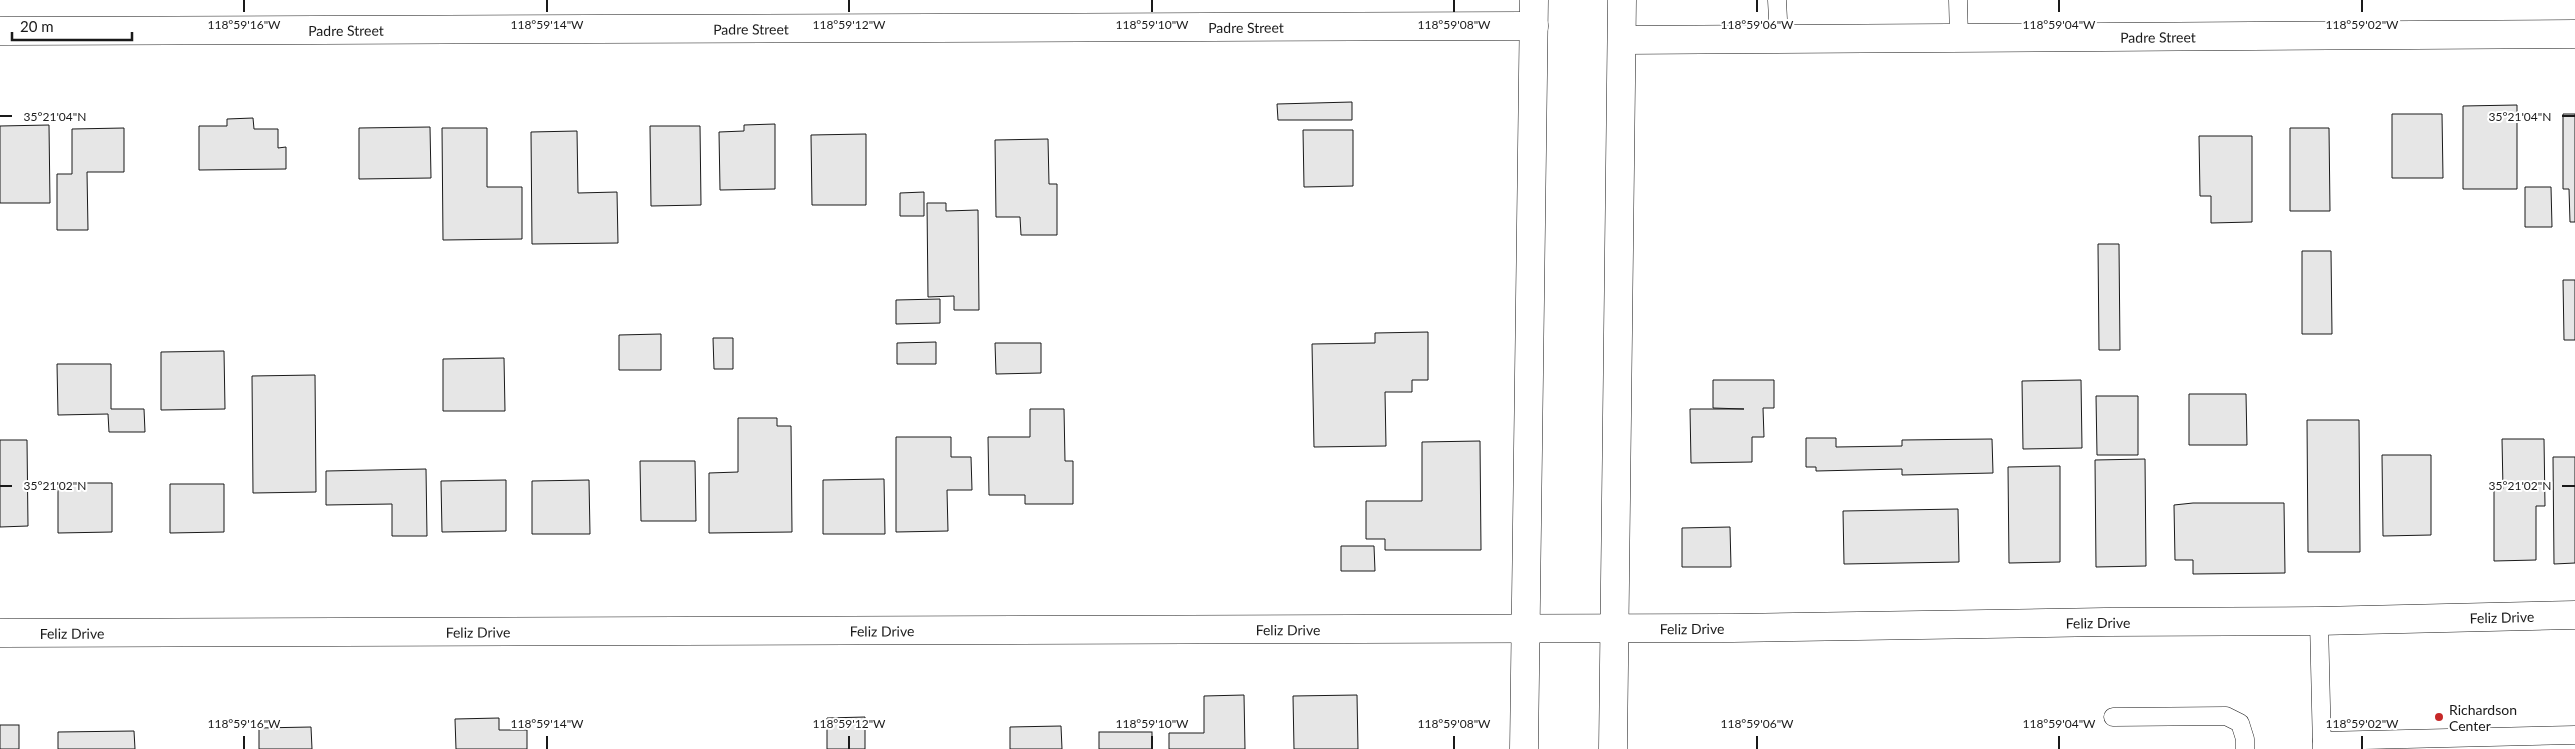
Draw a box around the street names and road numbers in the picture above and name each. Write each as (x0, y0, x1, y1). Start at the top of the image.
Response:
street label: Padre Street (1208, 18, 1284, 36)
street label: Padre Street (713, 20, 789, 37)
street label: Padre Street (308, 21, 384, 38)
street label: Padre Street (2120, 28, 2196, 45)
street label: Feliz Drive (2469, 607, 2534, 626)
street label: Feliz Drive (2065, 613, 2130, 631)
street label: Feliz Drive (1660, 620, 1724, 637)
street label: Feliz Drive (1256, 621, 1320, 638)
street label: Feliz Drive (850, 622, 914, 639)
street label: Feliz Drive (446, 623, 510, 640)
street label: Feliz Drive (40, 624, 104, 641)

